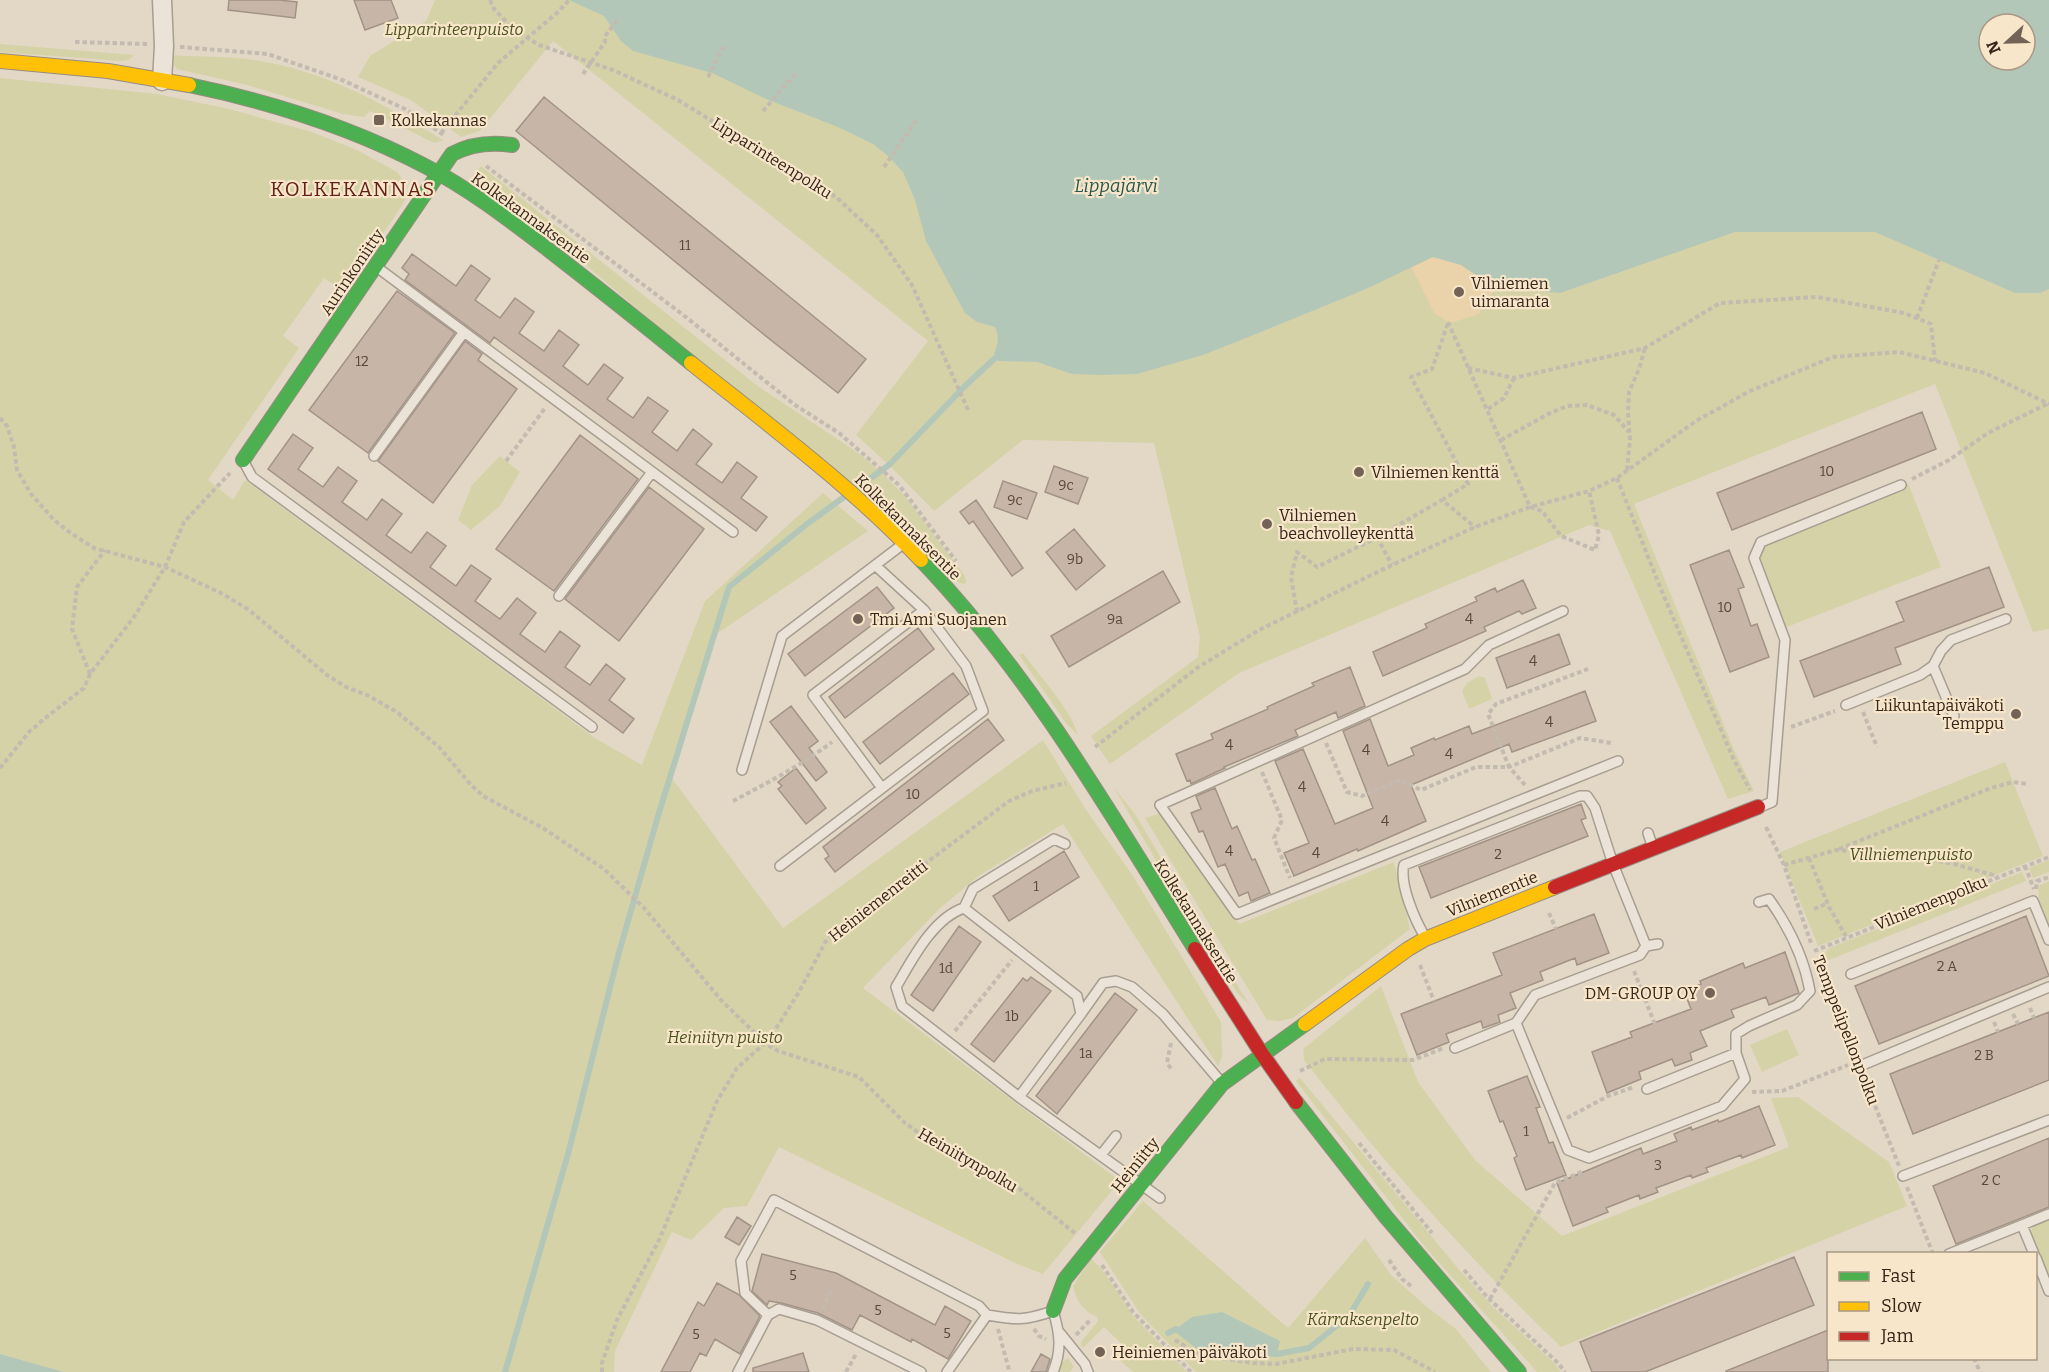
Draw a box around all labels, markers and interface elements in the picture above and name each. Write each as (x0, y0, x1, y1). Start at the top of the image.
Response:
north arrow (1977, 12, 2037, 72)
park label: Lipparinteenpuisto (385, 20, 523, 39)
text: N (1982, 38, 2005, 57)
place label: Kolkekannas (391, 111, 487, 130)
marker: Kolkekannas (372, 113, 386, 127)
street label: Lipparinteenpolku (708, 113, 836, 203)
street label: Kolkekannaksentie (468, 168, 594, 268)
water label: Lippajärvi (1074, 175, 1158, 197)
district label: KOLKEKANNAS (270, 177, 436, 201)
street label: Aurinkoniitty (316, 225, 388, 319)
house number: 11 (679, 237, 691, 254)
place label: Vilniemen uimaranta (1471, 274, 1550, 311)
marker: Vilniemen uimaranta (1452, 285, 1466, 299)
house number: 12 (355, 353, 369, 370)
place label: Vilniemen kenttä (1371, 463, 1500, 482)
house number: 10 (1820, 463, 1834, 480)
marker: Vilniemen kenttä (1352, 465, 1366, 479)
street label: Kolkekannaksentie (851, 470, 965, 584)
house number: 9c (1058, 477, 1074, 494)
house number: 9c (1007, 492, 1023, 509)
place label: Vilniemen beachvolleykenttä (1279, 506, 1414, 543)
marker: Vilniemen beachvolleykenttä (1260, 517, 1274, 531)
house number: 9b (1067, 551, 1083, 568)
house number: 10 (1718, 599, 1732, 616)
place label: Tmi Ami Suojanen (870, 610, 1007, 629)
house number: 9a (1107, 611, 1123, 628)
house number: 4 (1465, 611, 1473, 628)
marker: Tmi Ami Suojanen (851, 612, 865, 626)
house number: 4 (1529, 653, 1537, 670)
place label: Liikuntapäiväkoti Temppu (1875, 696, 2004, 733)
marker: Liikuntapäiväkoti Temppu (2009, 707, 2023, 721)
house number: 4 (1545, 714, 1553, 731)
house number: 4 (1225, 737, 1233, 754)
house number: 4 (1362, 742, 1370, 759)
house number: 4 (1445, 746, 1453, 763)
house number: 4 (1298, 779, 1306, 796)
house number: 10 (906, 786, 920, 803)
house number: 4 (1381, 813, 1389, 830)
house number: 4 (1225, 843, 1233, 860)
house number: 4 (1312, 845, 1320, 862)
park label: Villniemenpuisto (1849, 845, 1973, 864)
house number: 2 (1494, 846, 1502, 863)
street label: Heiniemenreitti (825, 856, 931, 946)
street label: Kolkekannaksentie (1150, 856, 1242, 986)
street label: Vilniementie (1444, 867, 1540, 921)
street label: Vilniemenpolku (1872, 872, 1990, 934)
house number: 1 (1033, 878, 1039, 895)
street label: Temppelipellonpolku (1809, 952, 1883, 1108)
house number: 2 A (1937, 958, 1957, 975)
house number: 1d (939, 960, 953, 977)
place label: DM-GROUP OY (1585, 984, 1699, 1003)
marker: DM-GROUP OY (1703, 986, 1717, 1000)
house number: 1b (1005, 1008, 1019, 1025)
park label: Heiniityn puisto (667, 1028, 783, 1047)
house number: 1a (1079, 1045, 1093, 1062)
house number: 2 B (1974, 1047, 1994, 1064)
house number: 1 (1523, 1123, 1529, 1140)
street label: Heiniitynpolku (915, 1124, 1021, 1196)
street label: Heiniitty (1107, 1133, 1163, 1196)
house number: 3 (1654, 1157, 1662, 1174)
house number: 2 C (1981, 1172, 2001, 1189)
legend (1827, 1252, 2037, 1360)
text: Fast (1881, 1265, 1916, 1287)
house number: 5 (789, 1267, 797, 1284)
text: Slow (1881, 1295, 1922, 1317)
house number: 5 (874, 1302, 882, 1319)
park label: Kärraksenpelto (1307, 1310, 1419, 1329)
house number: 5 (943, 1325, 951, 1342)
text: Jam (1880, 1325, 1914, 1347)
house number: 5 (692, 1326, 700, 1343)
place label: Heiniemen päiväkoti (1112, 1343, 1267, 1362)
marker: Heiniemen päiväkoti (1093, 1345, 1107, 1359)

